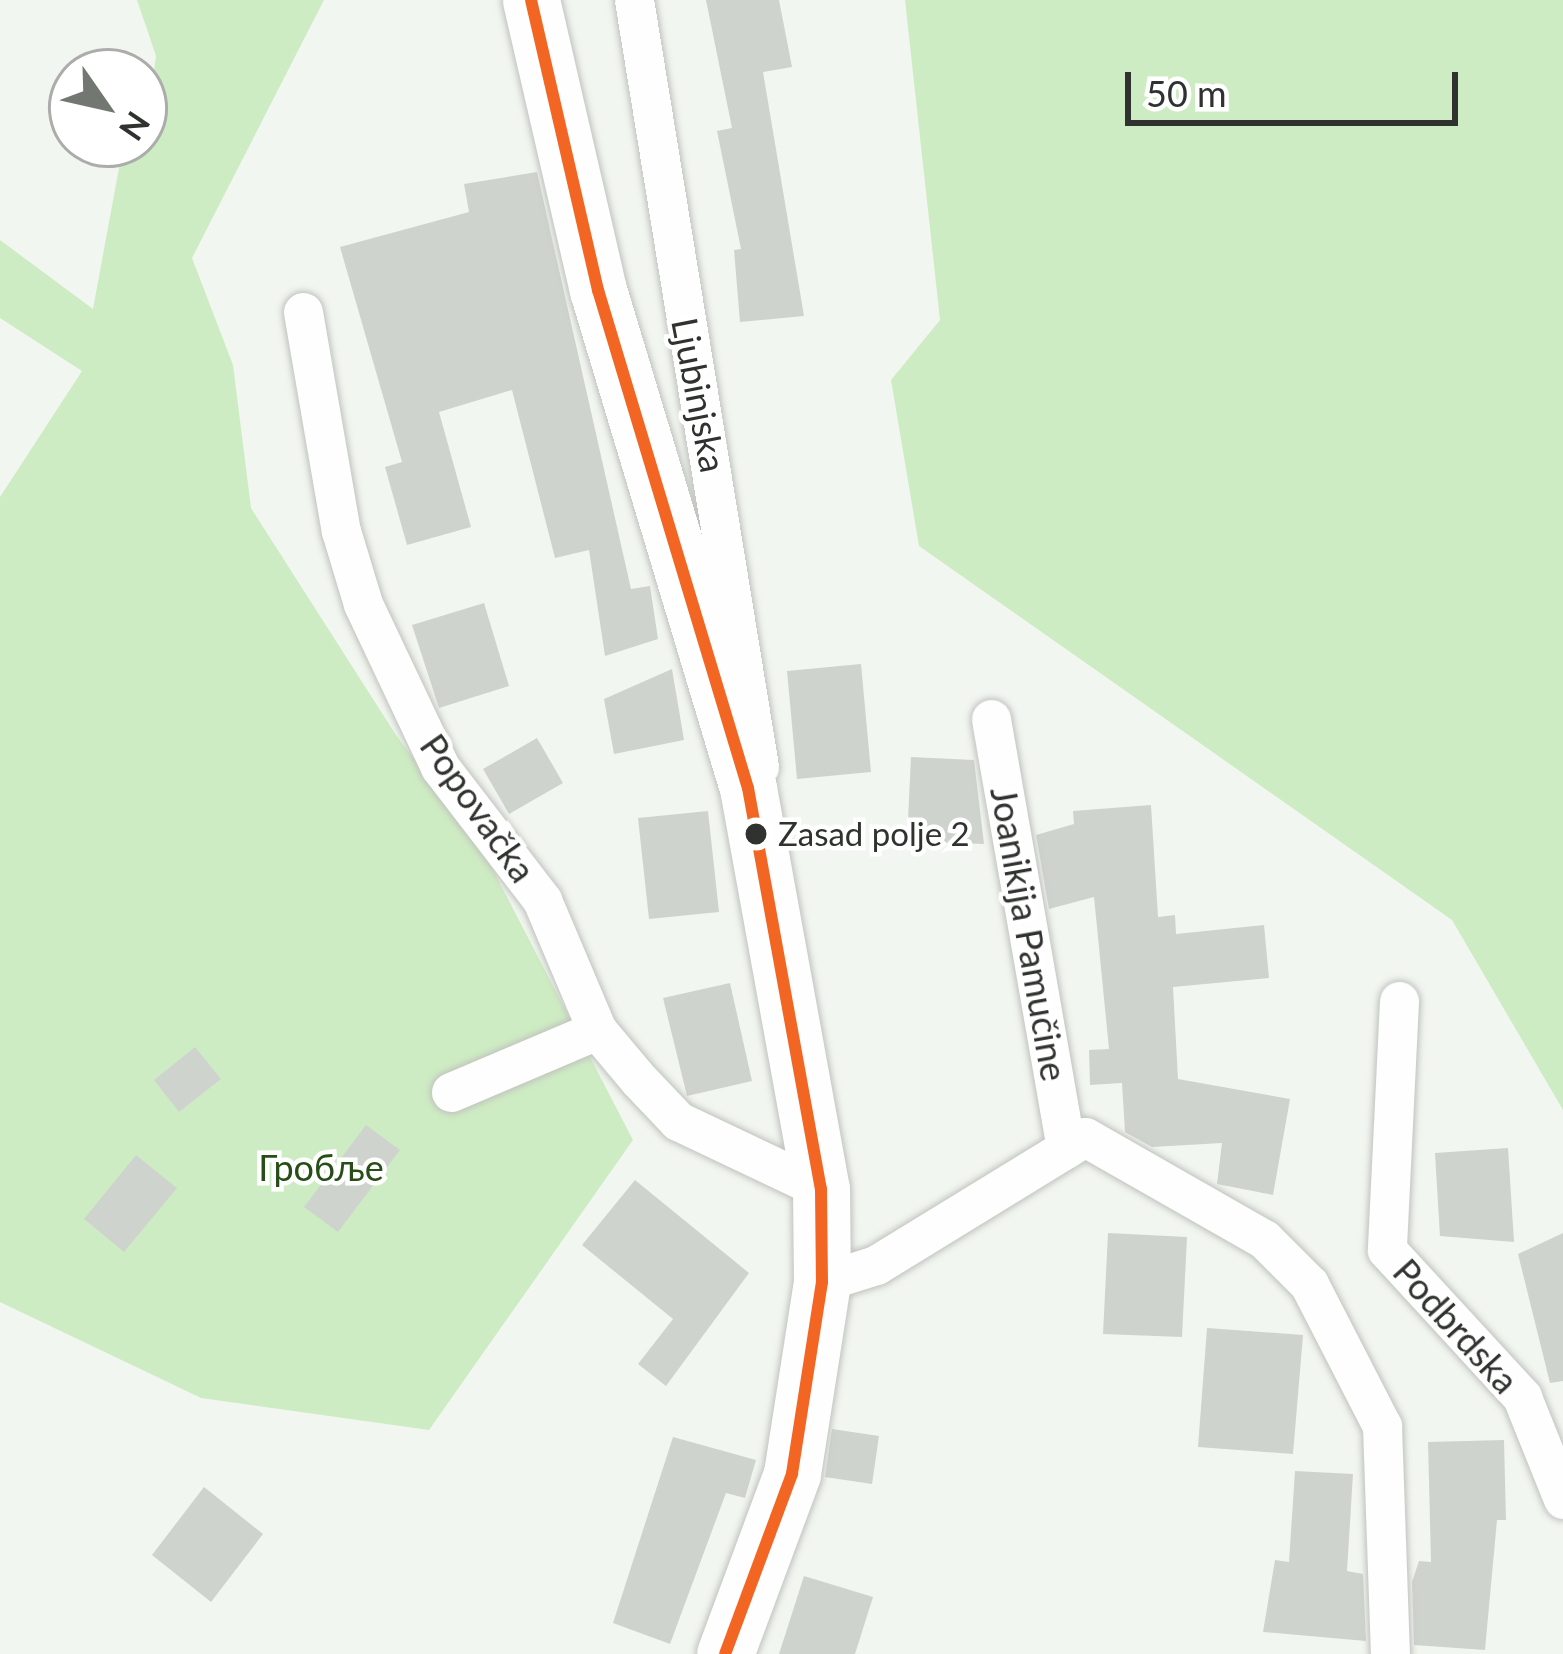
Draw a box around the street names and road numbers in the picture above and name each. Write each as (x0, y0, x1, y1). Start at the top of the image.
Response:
street label: Ljubinjska (663, 314, 735, 476)
street label: Popovačka (411, 726, 545, 890)
street label: Joanikija Pamučine (982, 784, 1076, 1084)
street label: Podbrdska (1385, 1250, 1527, 1402)

